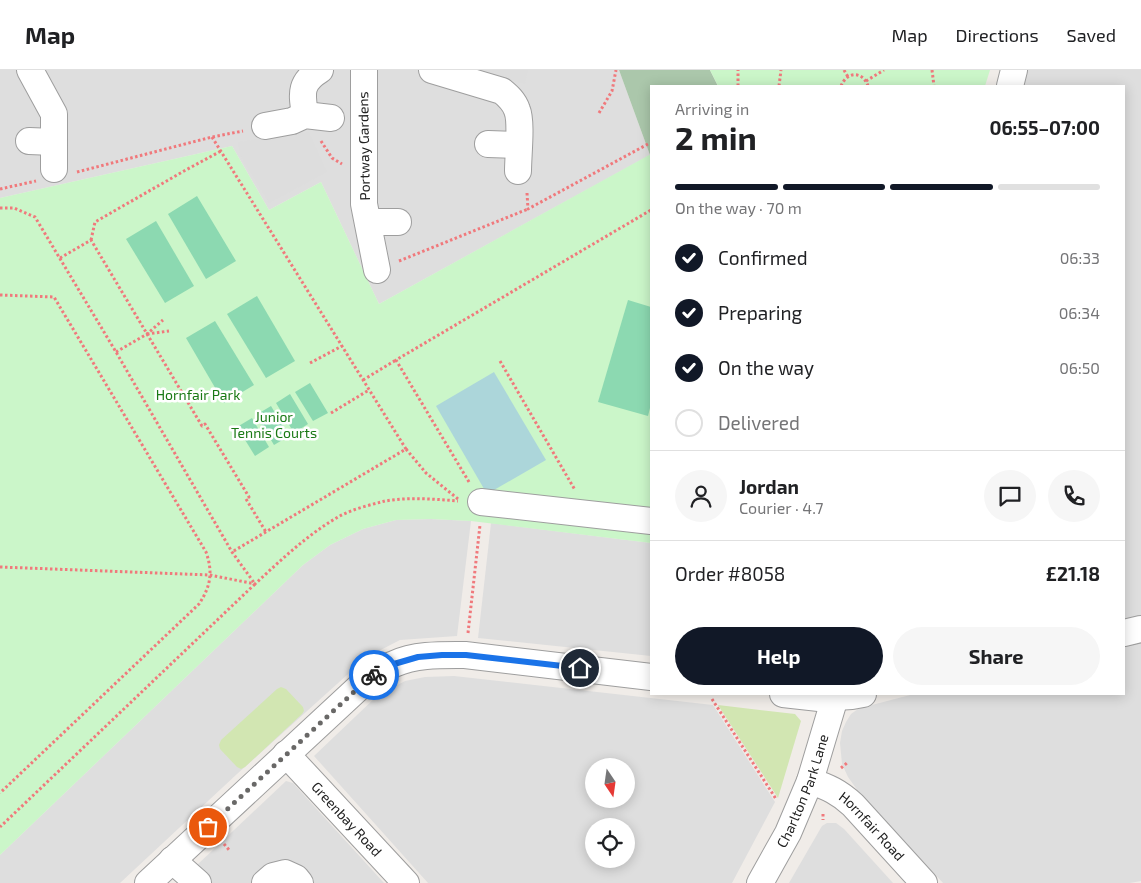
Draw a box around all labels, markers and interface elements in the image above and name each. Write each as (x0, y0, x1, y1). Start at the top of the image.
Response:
text: Map (25, 20, 75, 49)
text: Map (891, 24, 928, 46)
text: Directions (956, 24, 1039, 46)
text: Saved (1067, 24, 1116, 46)
street label: Portway Gardens (354, 91, 373, 201)
text: Arriving in (675, 99, 749, 118)
text: 06:55–07:00 (989, 116, 1100, 139)
text: 2 min (675, 118, 757, 156)
text: On the way · 70 m (675, 198, 802, 217)
icon: check (675, 244, 703, 272)
text: Confirmed (718, 246, 808, 269)
text: 06:33 (1060, 248, 1100, 267)
icon: check (675, 299, 703, 327)
text: Preparing (718, 301, 802, 324)
text: 06:34 (1059, 303, 1100, 322)
icon: check (675, 354, 703, 382)
text: On the way (718, 356, 814, 379)
text: 06:50 (1059, 358, 1100, 377)
park label: Hornfair Park (156, 386, 240, 403)
park label: Junior Tennis Courts (231, 408, 317, 441)
text: Delivered (718, 411, 800, 434)
button: person (675, 470, 727, 522)
button: chat (984, 470, 1036, 522)
button: phone (1048, 470, 1100, 522)
text: Jordan (739, 475, 799, 498)
text: Courier · 4.7 (739, 498, 823, 517)
text: Order #8058 (675, 562, 785, 585)
text: £21.18 (1046, 562, 1100, 585)
button: Help (675, 627, 883, 685)
button: Share (893, 627, 1100, 685)
pin (559, 647, 601, 689)
courier (349, 650, 399, 700)
icon: home (566, 654, 594, 682)
icon: bike (360, 661, 388, 689)
street label: Charlton Park Lane (773, 732, 832, 850)
north arrow (585, 758, 635, 808)
map controls (585, 758, 635, 868)
street label: Greenbay Road (308, 778, 386, 860)
street label: Hornfair Road (836, 788, 908, 864)
pin (187, 806, 229, 848)
icon: bag (194, 813, 222, 841)
button: locate (585, 818, 635, 868)

